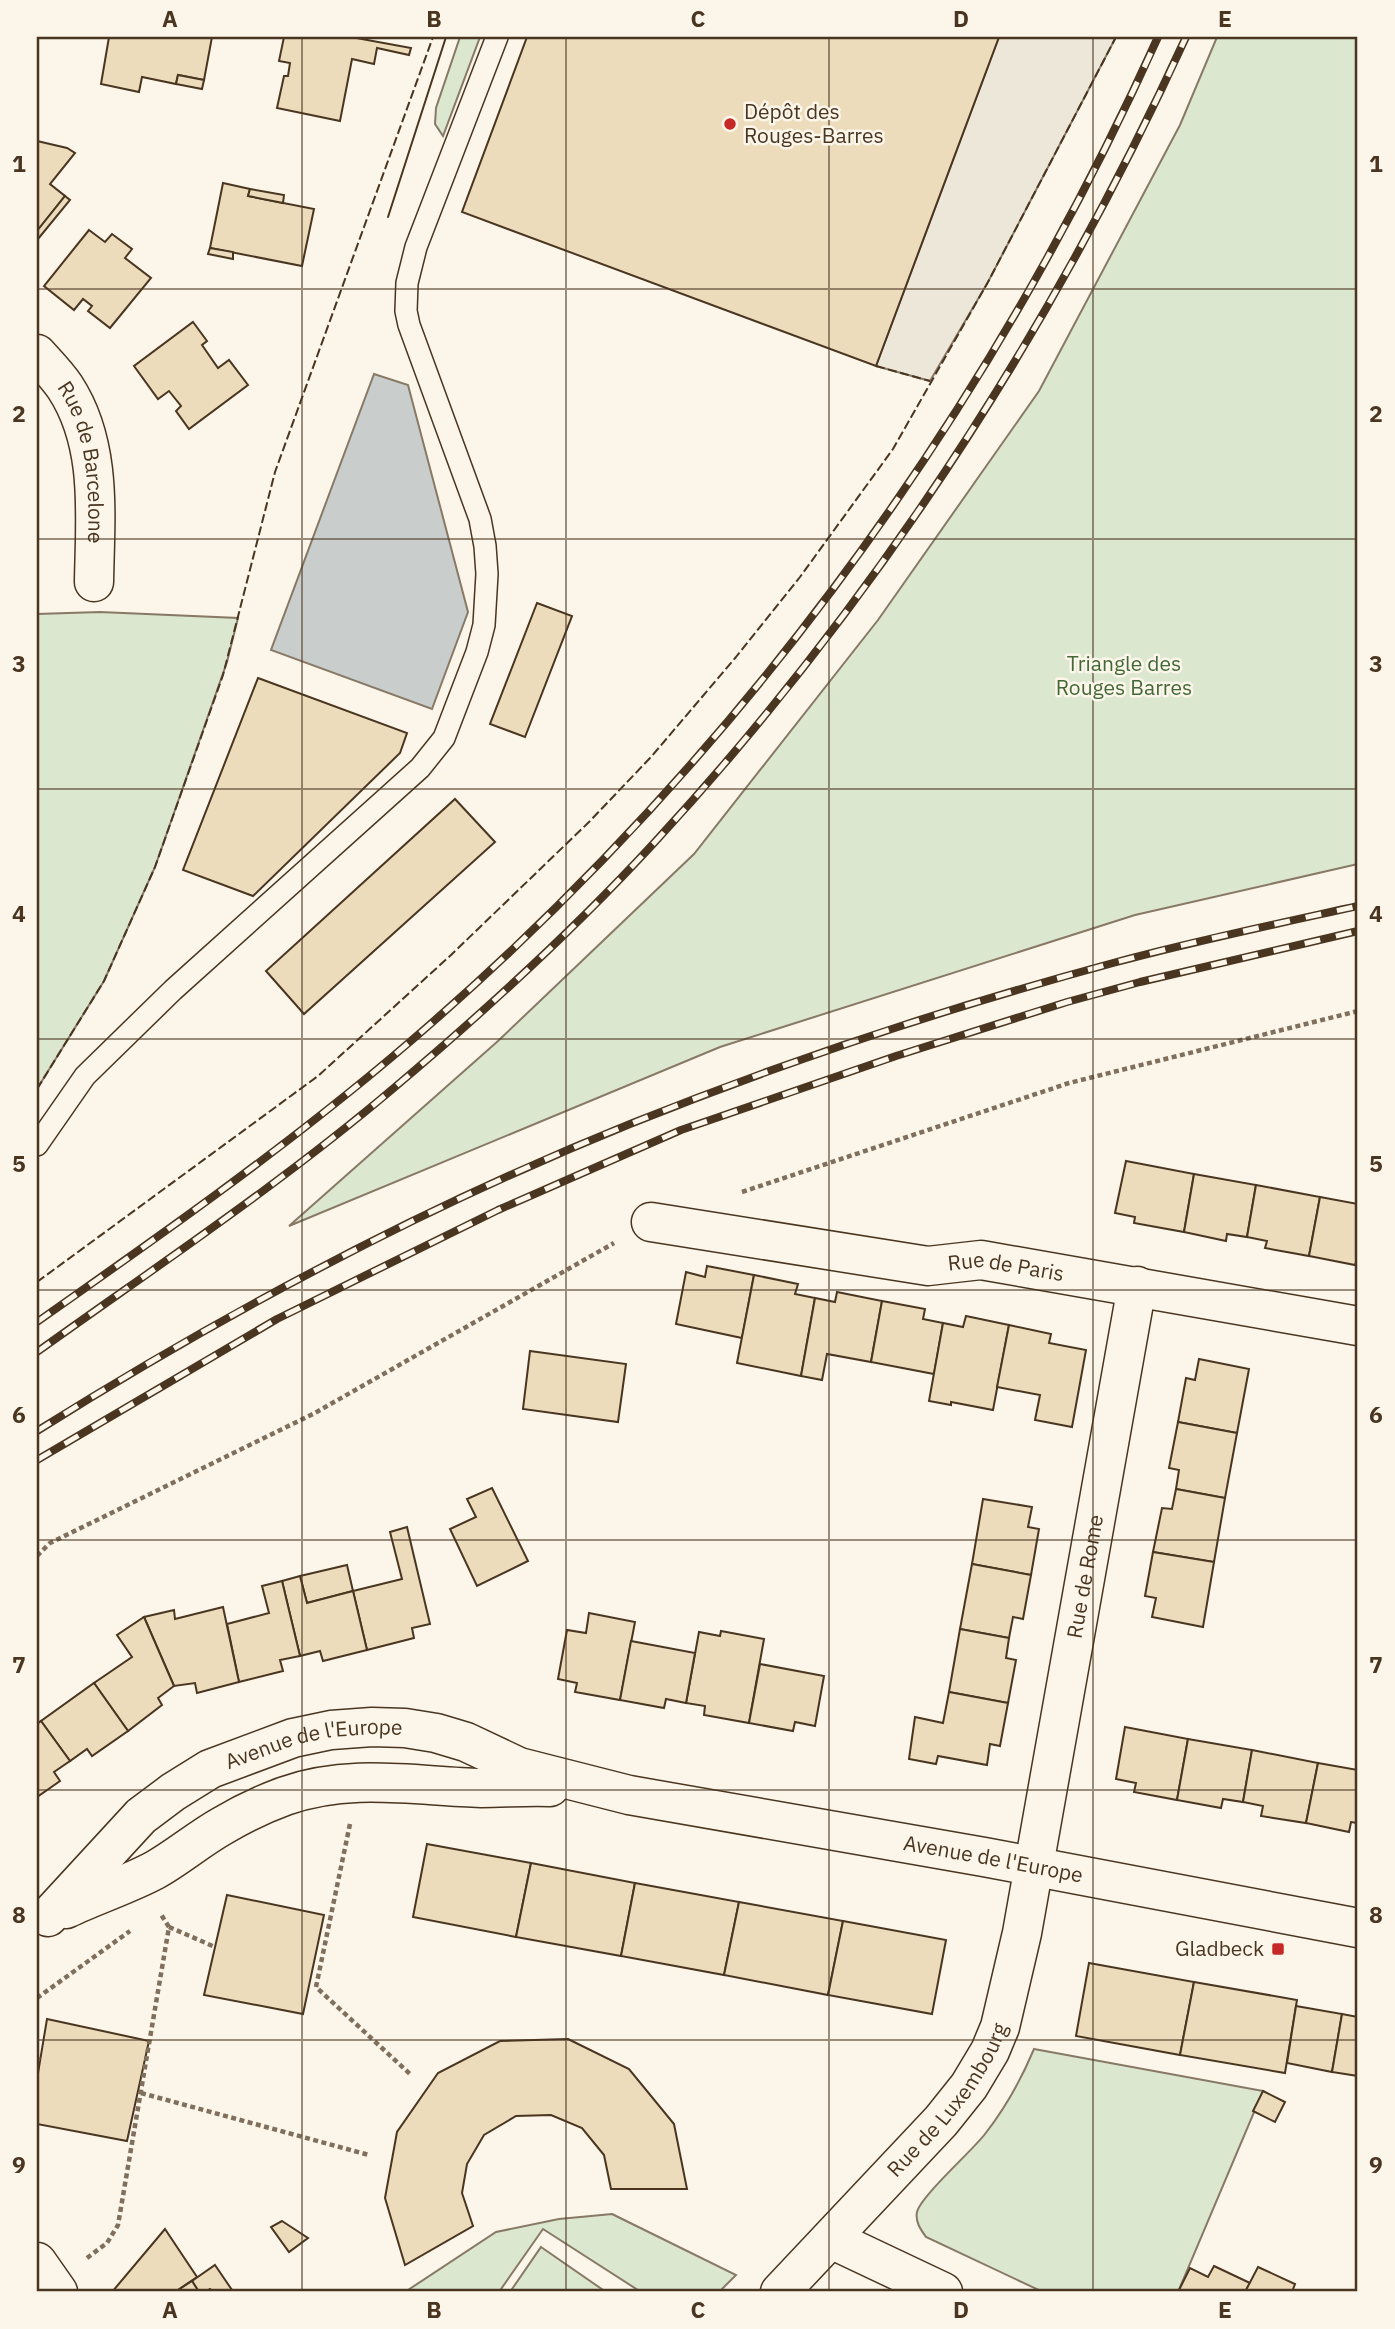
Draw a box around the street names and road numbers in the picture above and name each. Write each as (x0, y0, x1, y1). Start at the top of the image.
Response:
street label: Rue de Barcelone (52, 375, 110, 544)
street label: Rue de Paris (946, 1245, 1066, 1287)
street label: Rue de Rome (1060, 1512, 1109, 1641)
street label: Avenue de l'Europe (221, 1712, 403, 1775)
street label: Avenue de l'Europe (901, 1828, 1085, 1888)
street label: Rue de Luxembourg (880, 2018, 1013, 2183)

